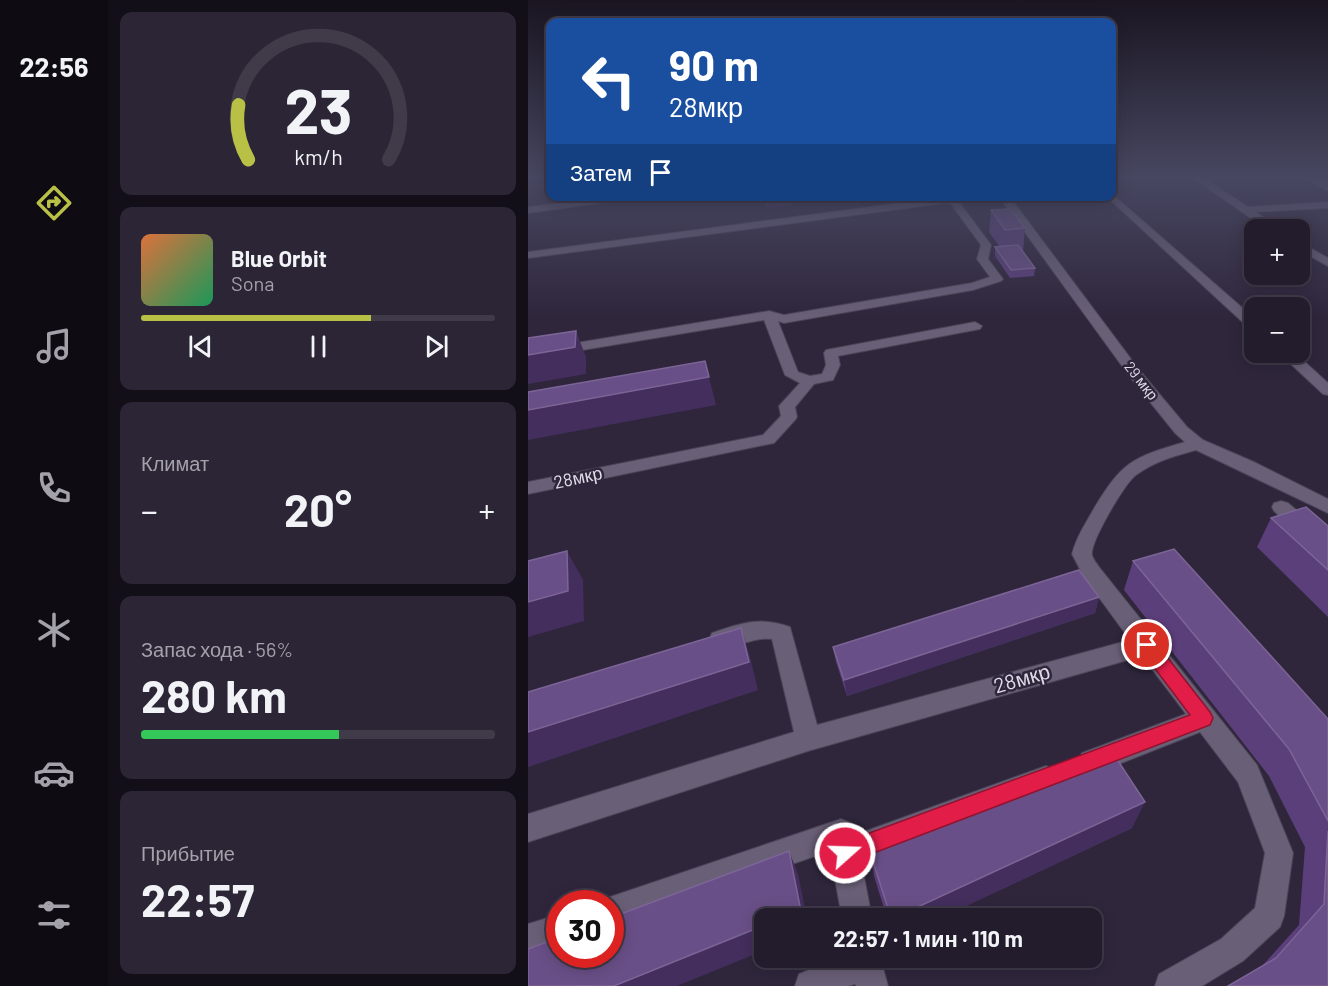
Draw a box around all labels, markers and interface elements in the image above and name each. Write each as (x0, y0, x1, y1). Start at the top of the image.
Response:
text: 90 m (669, 39, 759, 89)
icon: left (570, 42, 648, 120)
text: 22:56 (19, 50, 89, 82)
text: 23 (284, 73, 352, 147)
text: 28мкр (669, 90, 743, 122)
text: km/h (294, 145, 342, 170)
icon: arrive (644, 156, 677, 189)
text: Затем (570, 159, 632, 185)
icon: directions (33, 182, 75, 224)
map controls (1244, 219, 1310, 363)
button: + (1244, 219, 1310, 285)
text: Blue Orbit (231, 245, 327, 271)
text: Sona (231, 271, 275, 295)
button: − (1244, 297, 1310, 363)
icon: music (33, 325, 75, 367)
icon: previous (184, 330, 217, 363)
icon: pause (302, 330, 335, 363)
icon: next (420, 330, 453, 363)
street label: 29 мкр (1121, 357, 1162, 403)
text: Климат (141, 451, 209, 475)
street label: 28мкр (551, 461, 604, 493)
icon: phone (33, 467, 75, 509)
text: 20° (284, 482, 352, 536)
text: − (141, 490, 158, 530)
text: + (479, 490, 495, 530)
icon: climate (33, 609, 75, 651)
pin (1121, 619, 1172, 670)
icon: arrive (1130, 628, 1163, 661)
text: Запас хода · 56% (141, 637, 293, 661)
street label: 28мкр (990, 658, 1053, 698)
text: 280 km (141, 668, 287, 722)
icon: car (33, 752, 75, 794)
position arrow (813, 821, 877, 885)
text: Прибытие (141, 841, 235, 865)
text: 22:57 (141, 872, 254, 926)
speed limit sign: 30 (546, 890, 624, 968)
icon: filters (33, 894, 75, 936)
text: 22:57 · 1 мин · 110 m (833, 925, 1023, 951)

